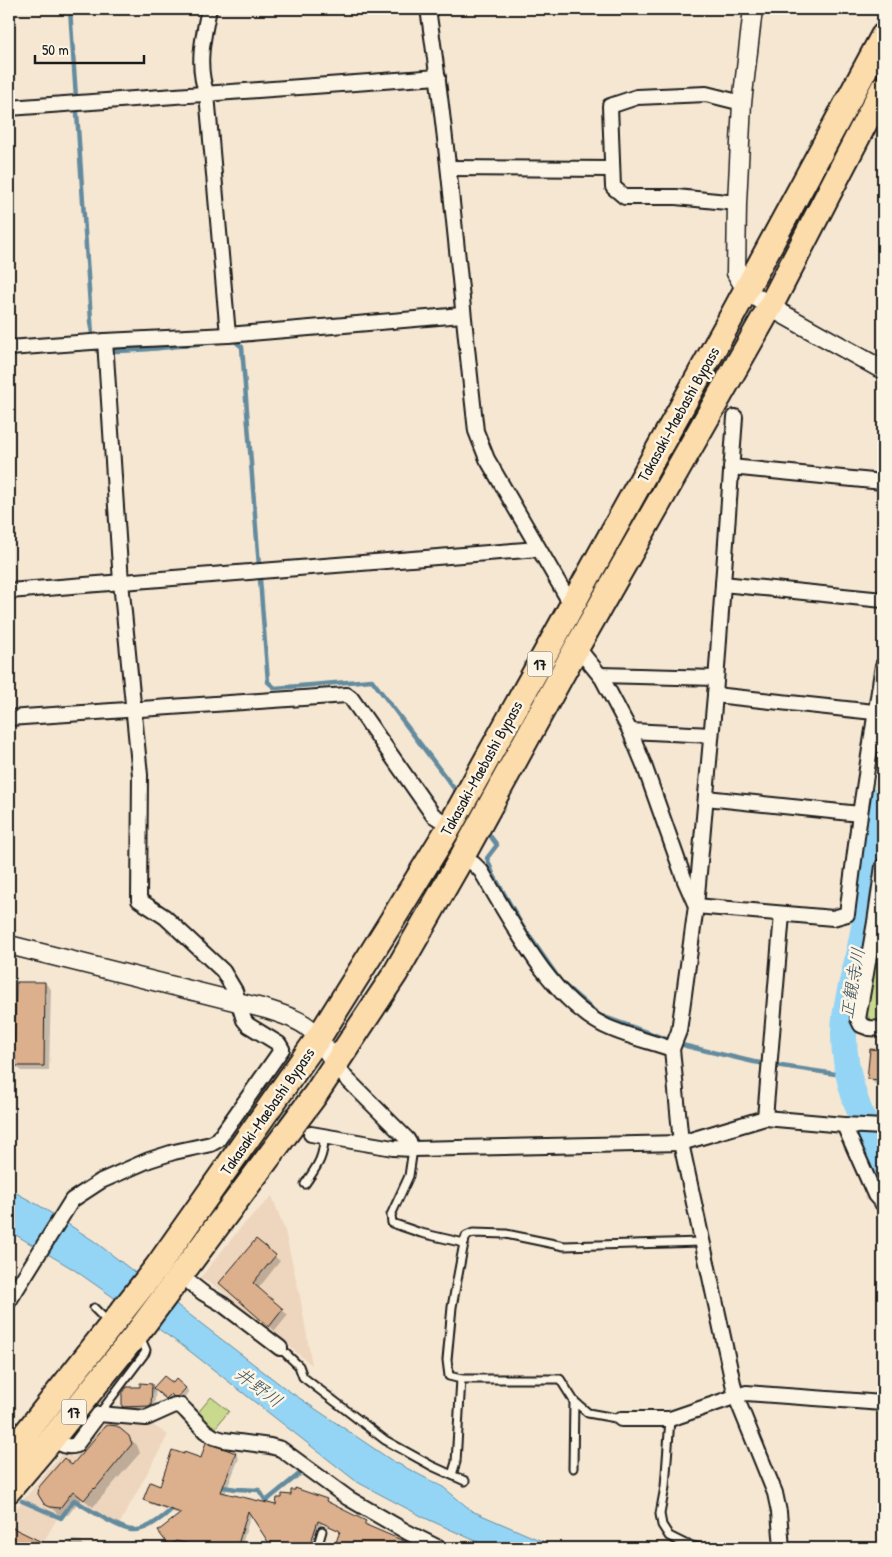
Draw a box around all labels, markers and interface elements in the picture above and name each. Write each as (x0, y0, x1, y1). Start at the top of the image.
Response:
scale bar (35, 32, 144, 64)
text: 50 m (42, 39, 69, 60)
street label: Takasaki-Maebashi Bypass (632, 343, 724, 485)
road number: 17 (528, 652, 552, 676)
street label: Takasaki-Maebashi Bypass (435, 697, 527, 839)
water label: 正観寺川 (833, 945, 871, 1021)
street label: Takasaki-Maebashi Bypass (215, 1043, 319, 1179)
water label: 井野川 (230, 1361, 288, 1413)
road number: 17 (62, 1400, 86, 1424)

